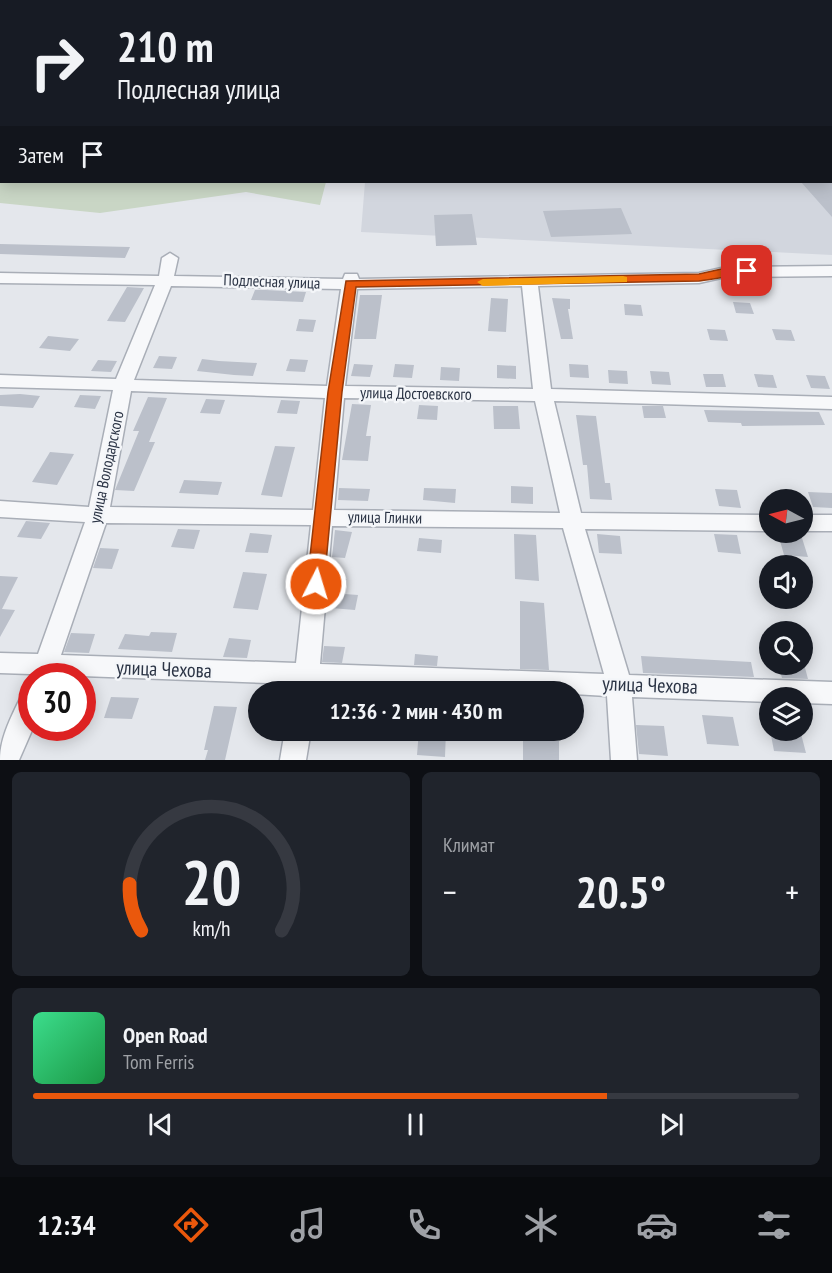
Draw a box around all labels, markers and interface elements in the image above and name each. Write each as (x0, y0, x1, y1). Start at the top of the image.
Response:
text: 210 m (117, 19, 214, 74)
icon: right (18, 24, 96, 102)
text: Подлесная улица (117, 72, 281, 106)
icon: arrive (76, 138, 109, 171)
text: Затем (18, 141, 64, 169)
pin (721, 245, 772, 296)
icon: arrive (730, 254, 763, 287)
street label: Подлесная улица (223, 269, 321, 293)
street label: улица Достоевского (360, 382, 472, 404)
street label: улица Володарского (84, 409, 128, 525)
north arrow (759, 489, 813, 543)
map controls (759, 489, 813, 741)
street label: улица Глинки (348, 506, 422, 528)
position arrow (284, 552, 348, 616)
button: sound (759, 555, 813, 609)
button: search (759, 621, 813, 675)
street label: улица Чехова (116, 654, 212, 684)
speed limit sign: 30 (18, 663, 96, 741)
street label: улица Чехова (602, 670, 698, 700)
button: layers (759, 687, 813, 741)
text: 12:36 · 2 мин · 430 m (330, 697, 502, 725)
text: Климат (443, 832, 494, 858)
text: 20 (181, 841, 241, 922)
text: 20.5° (576, 862, 666, 920)
text: − (443, 870, 457, 913)
text: + (785, 870, 799, 913)
text: km/h (192, 914, 230, 942)
text: Open Road (123, 1021, 208, 1049)
text: Tom Ferris (123, 1049, 194, 1075)
icon: previous (144, 1108, 177, 1141)
icon: pause (399, 1108, 432, 1141)
icon: next (655, 1108, 688, 1141)
icon: directions (170, 1204, 212, 1246)
icon: music (287, 1204, 329, 1246)
icon: phone (403, 1204, 445, 1246)
icon: climate (520, 1204, 562, 1246)
icon: car (636, 1204, 678, 1246)
icon: filters (753, 1204, 795, 1246)
text: 12:34 (37, 1208, 96, 1242)

